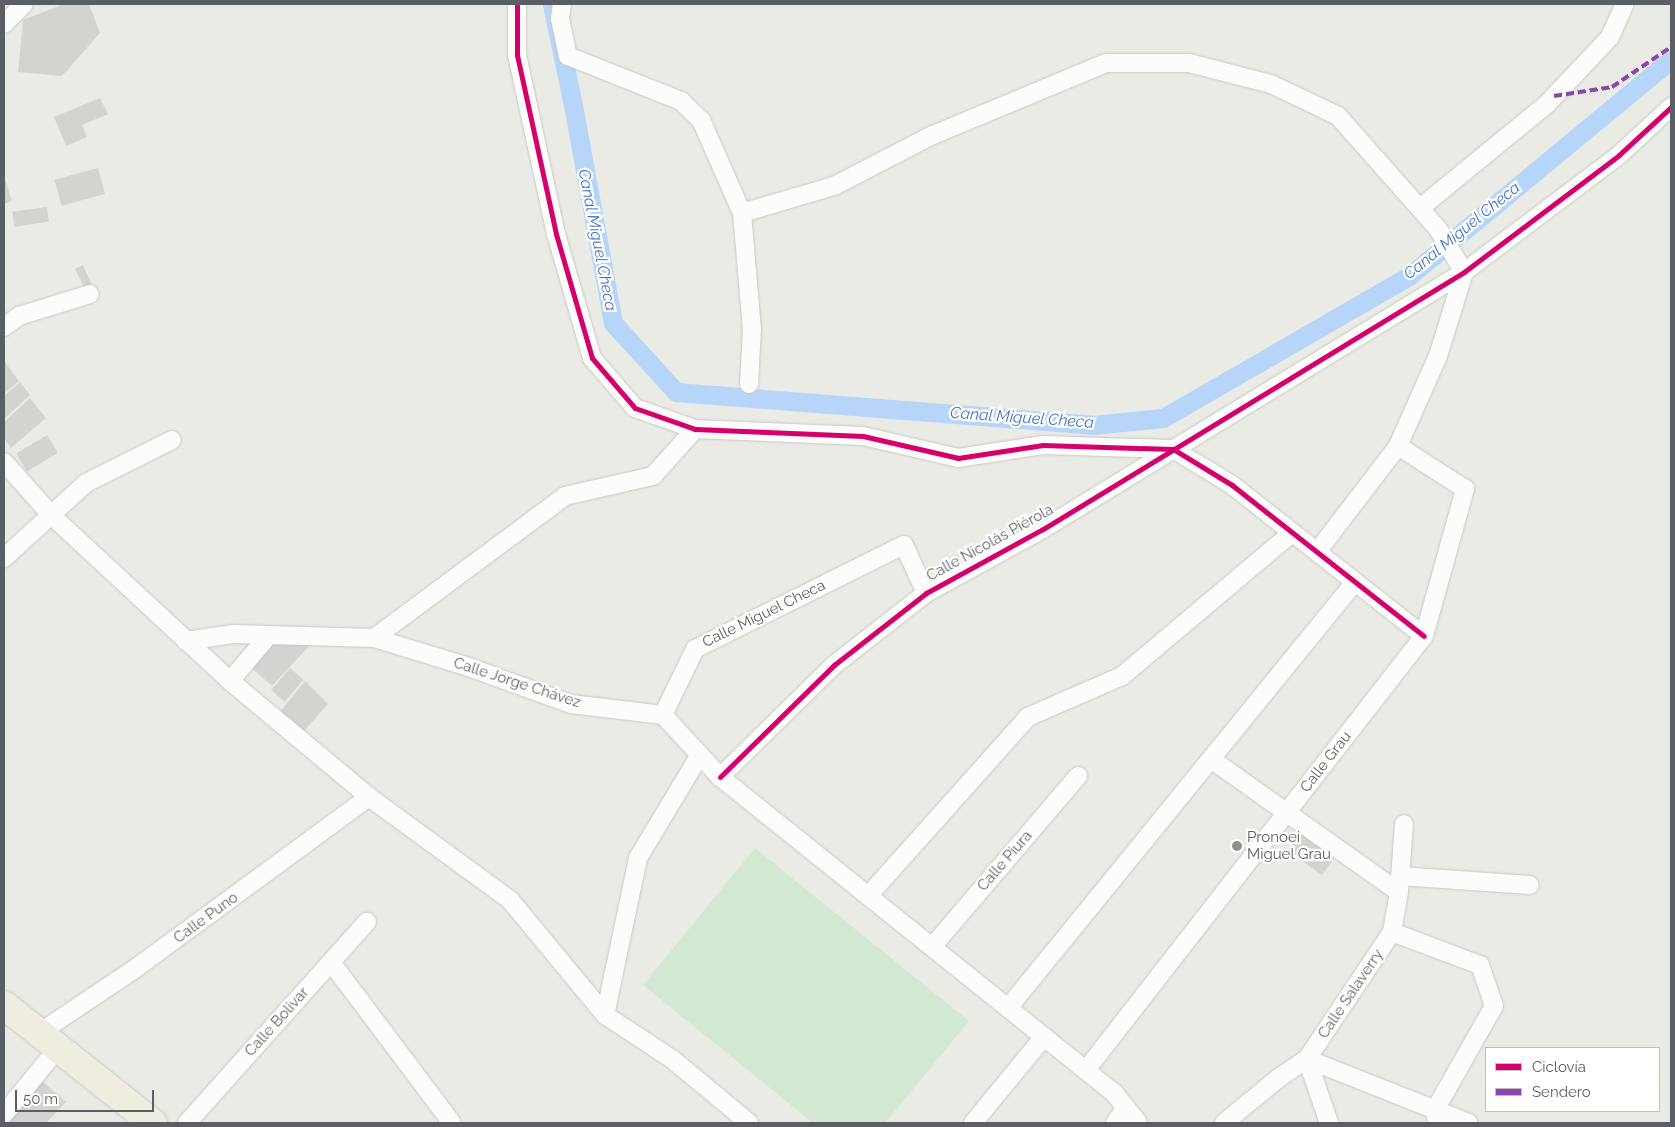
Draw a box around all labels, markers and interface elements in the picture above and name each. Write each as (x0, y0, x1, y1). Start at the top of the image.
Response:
water label: Canal Miguel Checa (574, 167, 620, 313)
water label: Canal Miguel Checa (1400, 178, 1524, 284)
water label: Canal Miguel Checa (949, 403, 1095, 433)
street label: Calle Nicolás Piérola (923, 501, 1057, 585)
street label: Calle Miguel Checa (699, 576, 829, 652)
street label: Calle Jorge Chávez (451, 654, 583, 712)
street label: Calle Grau (1297, 728, 1355, 796)
street label: Calle Piura (974, 827, 1036, 895)
place label: Pronoei Miguel Grau (1247, 828, 1331, 863)
marker: Pronoei Miguel Grau (1231, 840, 1243, 852)
street label: Calle Puno (170, 889, 242, 947)
street label: Calle Salaverry (1315, 946, 1387, 1042)
street label: Calle Bolivar (241, 984, 313, 1060)
legend (1485, 1047, 1660, 1112)
text: Ciclovía (1532, 1058, 1586, 1076)
scale bar (18, 1080, 156, 1112)
text: Sendero (1532, 1083, 1591, 1101)
text: 50 m (23, 1090, 58, 1108)

